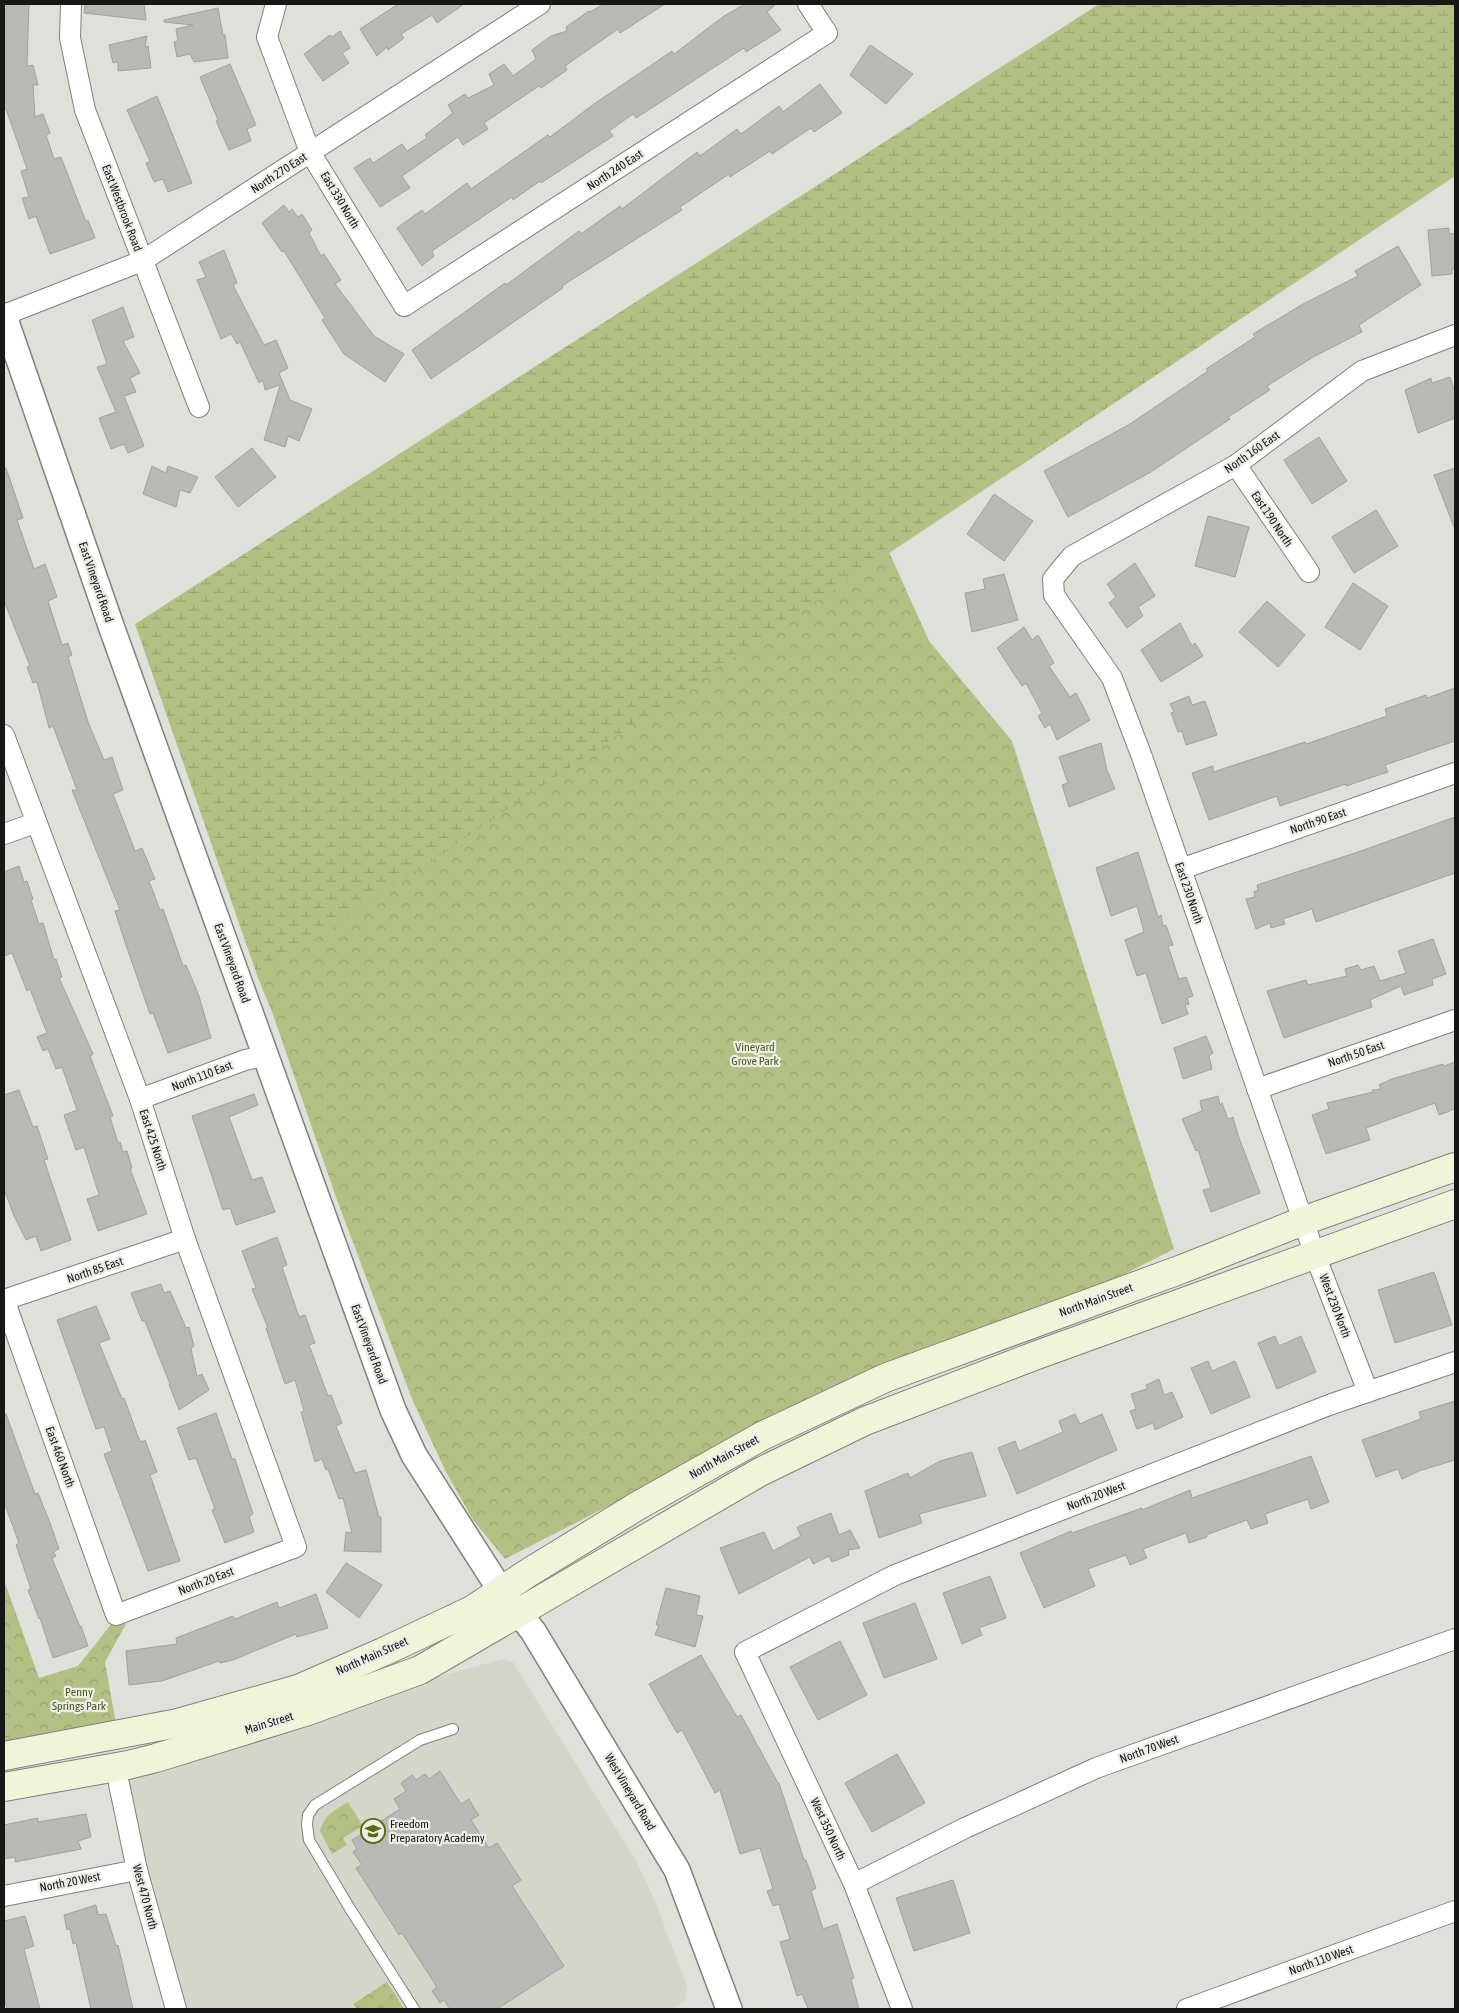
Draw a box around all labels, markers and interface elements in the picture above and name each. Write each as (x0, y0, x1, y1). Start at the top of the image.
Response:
street label: North 240 East (584, 146, 646, 193)
street label: North 270 East (248, 149, 310, 196)
street label: East Westbrook Road (99, 163, 145, 253)
street label: East 330 North (318, 169, 362, 231)
street label: North 160 East (1222, 428, 1283, 476)
street label: East 190 North (1248, 489, 1296, 549)
street label: East Vineyard Road (76, 540, 116, 624)
street label: North 90 East (1288, 805, 1348, 837)
street label: East 230 North (1172, 860, 1206, 926)
street label: East Vineyard Road (211, 921, 253, 1005)
street label: North 50 East (1326, 1038, 1386, 1070)
park label: Vineyard Grove Park (731, 1040, 779, 1068)
street label: North 110 East (170, 1058, 235, 1094)
street label: East 425 North (136, 1107, 170, 1173)
street label: North 85 East (65, 1254, 125, 1286)
street label: West 230 North (1316, 1272, 1354, 1340)
street label: North Main Street (1057, 1280, 1135, 1320)
street label: East Vineyard Road (348, 1302, 390, 1386)
street label: East 460 North (42, 1425, 78, 1489)
street label: North Main Street (687, 1432, 762, 1482)
street label: North 20 West (1065, 1478, 1128, 1514)
street label: North 20 East (176, 1564, 236, 1598)
street label: North Main Street (334, 1634, 411, 1678)
park label: Penny Springs Park (52, 1685, 107, 1713)
street label: Main Street (243, 1709, 296, 1737)
street label: North 70 West (1118, 1732, 1181, 1766)
street label: West Vineyard Road (602, 1751, 658, 1833)
street label: West 350 North (807, 1796, 849, 1862)
place label: Freedom Preparatory Academy (390, 1817, 485, 1845)
school or university icon: Freedom Preparatory Academy (360, 1818, 386, 1844)
street label: West 470 North (130, 1863, 160, 1931)
street label: North 20 West (38, 1869, 102, 1895)
street label: North 110 West (1287, 1942, 1355, 1978)

